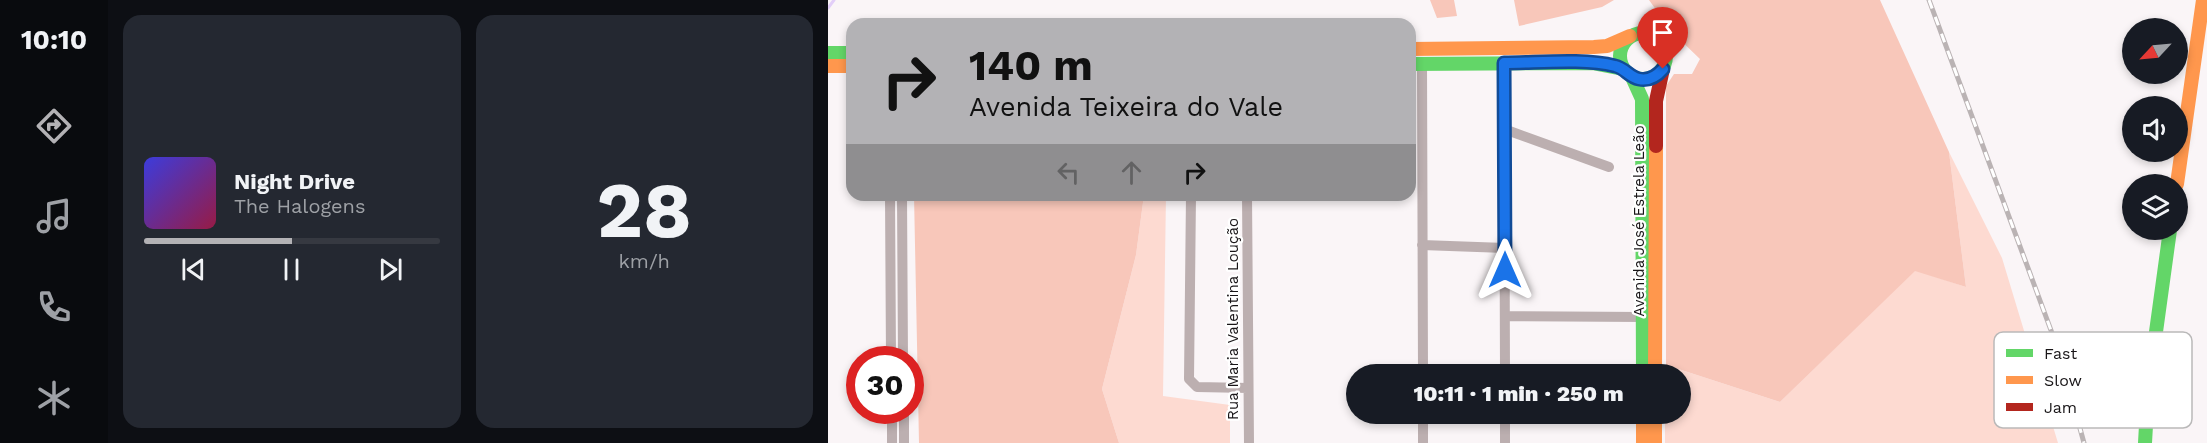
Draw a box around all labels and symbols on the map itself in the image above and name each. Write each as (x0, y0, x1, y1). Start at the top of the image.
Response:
pin (1637, 7, 1688, 69)
north arrow (2122, 18, 2188, 84)
street label: Avenida José Estrela Leão (1630, 125, 1648, 317)
street label: Rua Maria Valentina Loução (1224, 218, 1242, 420)
position arrow (1473, 238, 1537, 302)
legend (1994, 332, 2192, 428)
text: Fast (2044, 344, 2077, 363)
speed limit sign: 30 (846, 346, 924, 424)
text: Slow (2044, 371, 2082, 390)
text: Jam (2044, 398, 2077, 417)

